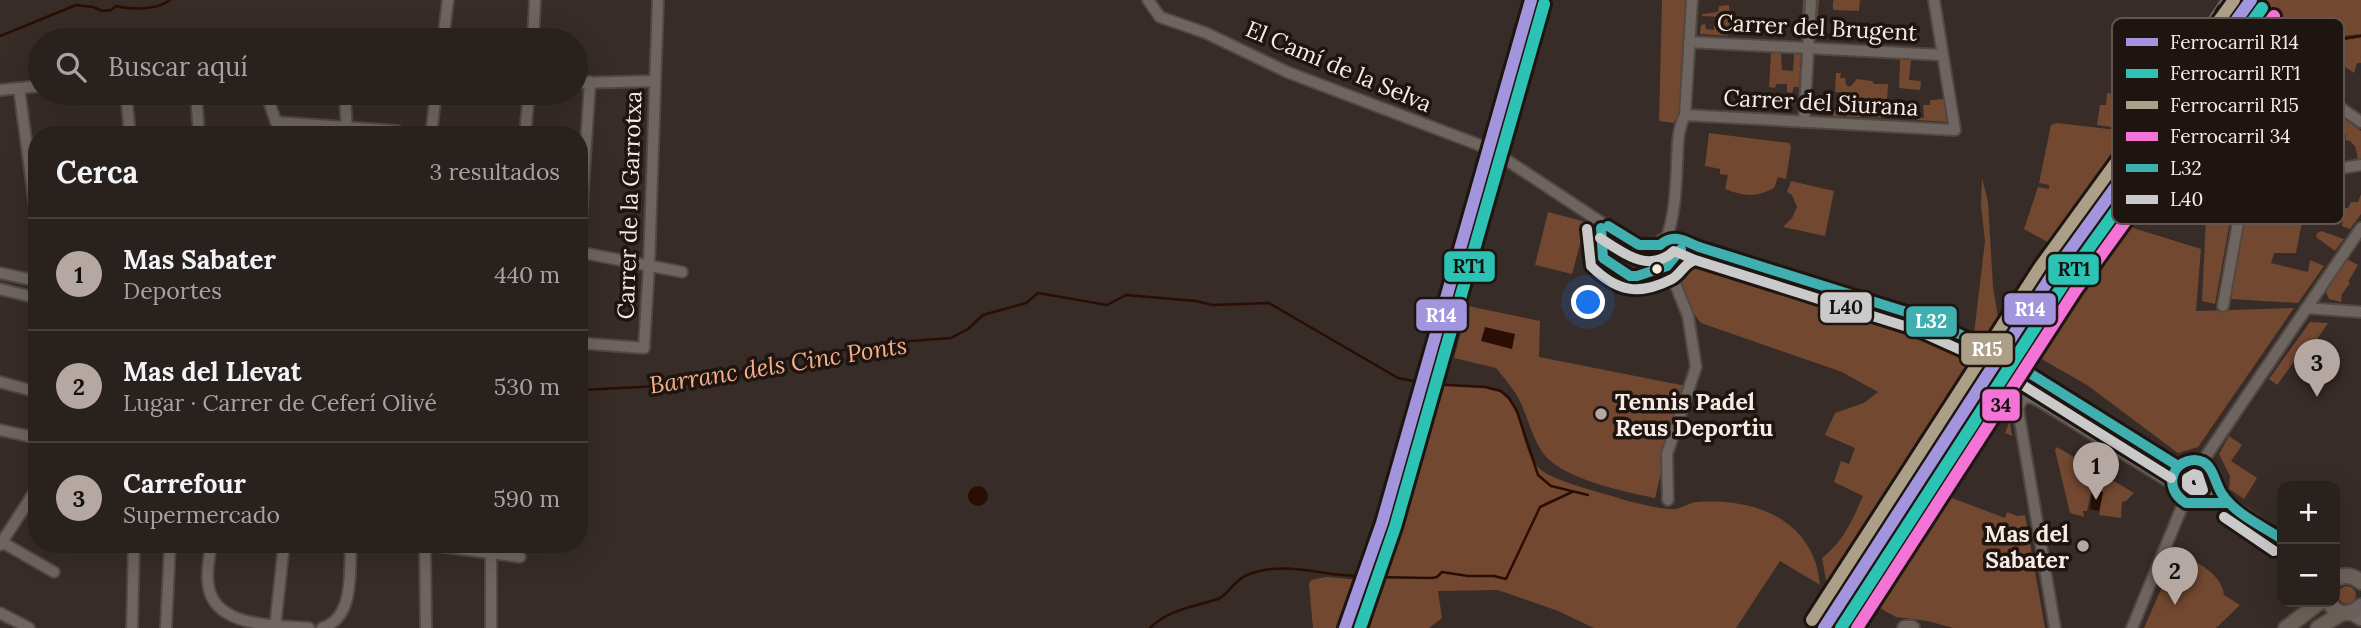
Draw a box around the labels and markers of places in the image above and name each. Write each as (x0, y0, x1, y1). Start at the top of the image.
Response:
unlabelled marker (1650, 262, 1664, 276)
pin: 3 (2294, 339, 2340, 397)
place label: Tennis Padel Reus Deportiu (1615, 387, 1773, 442)
marker: Tennis Padel Reus Deportiu (1593, 406, 1609, 422)
pin: 1 (2073, 442, 2119, 500)
place label: Mas del Sabater (1984, 519, 2069, 574)
marker: Mas del Sabater (2075, 538, 2091, 554)
pin: 2 (2152, 547, 2198, 605)

